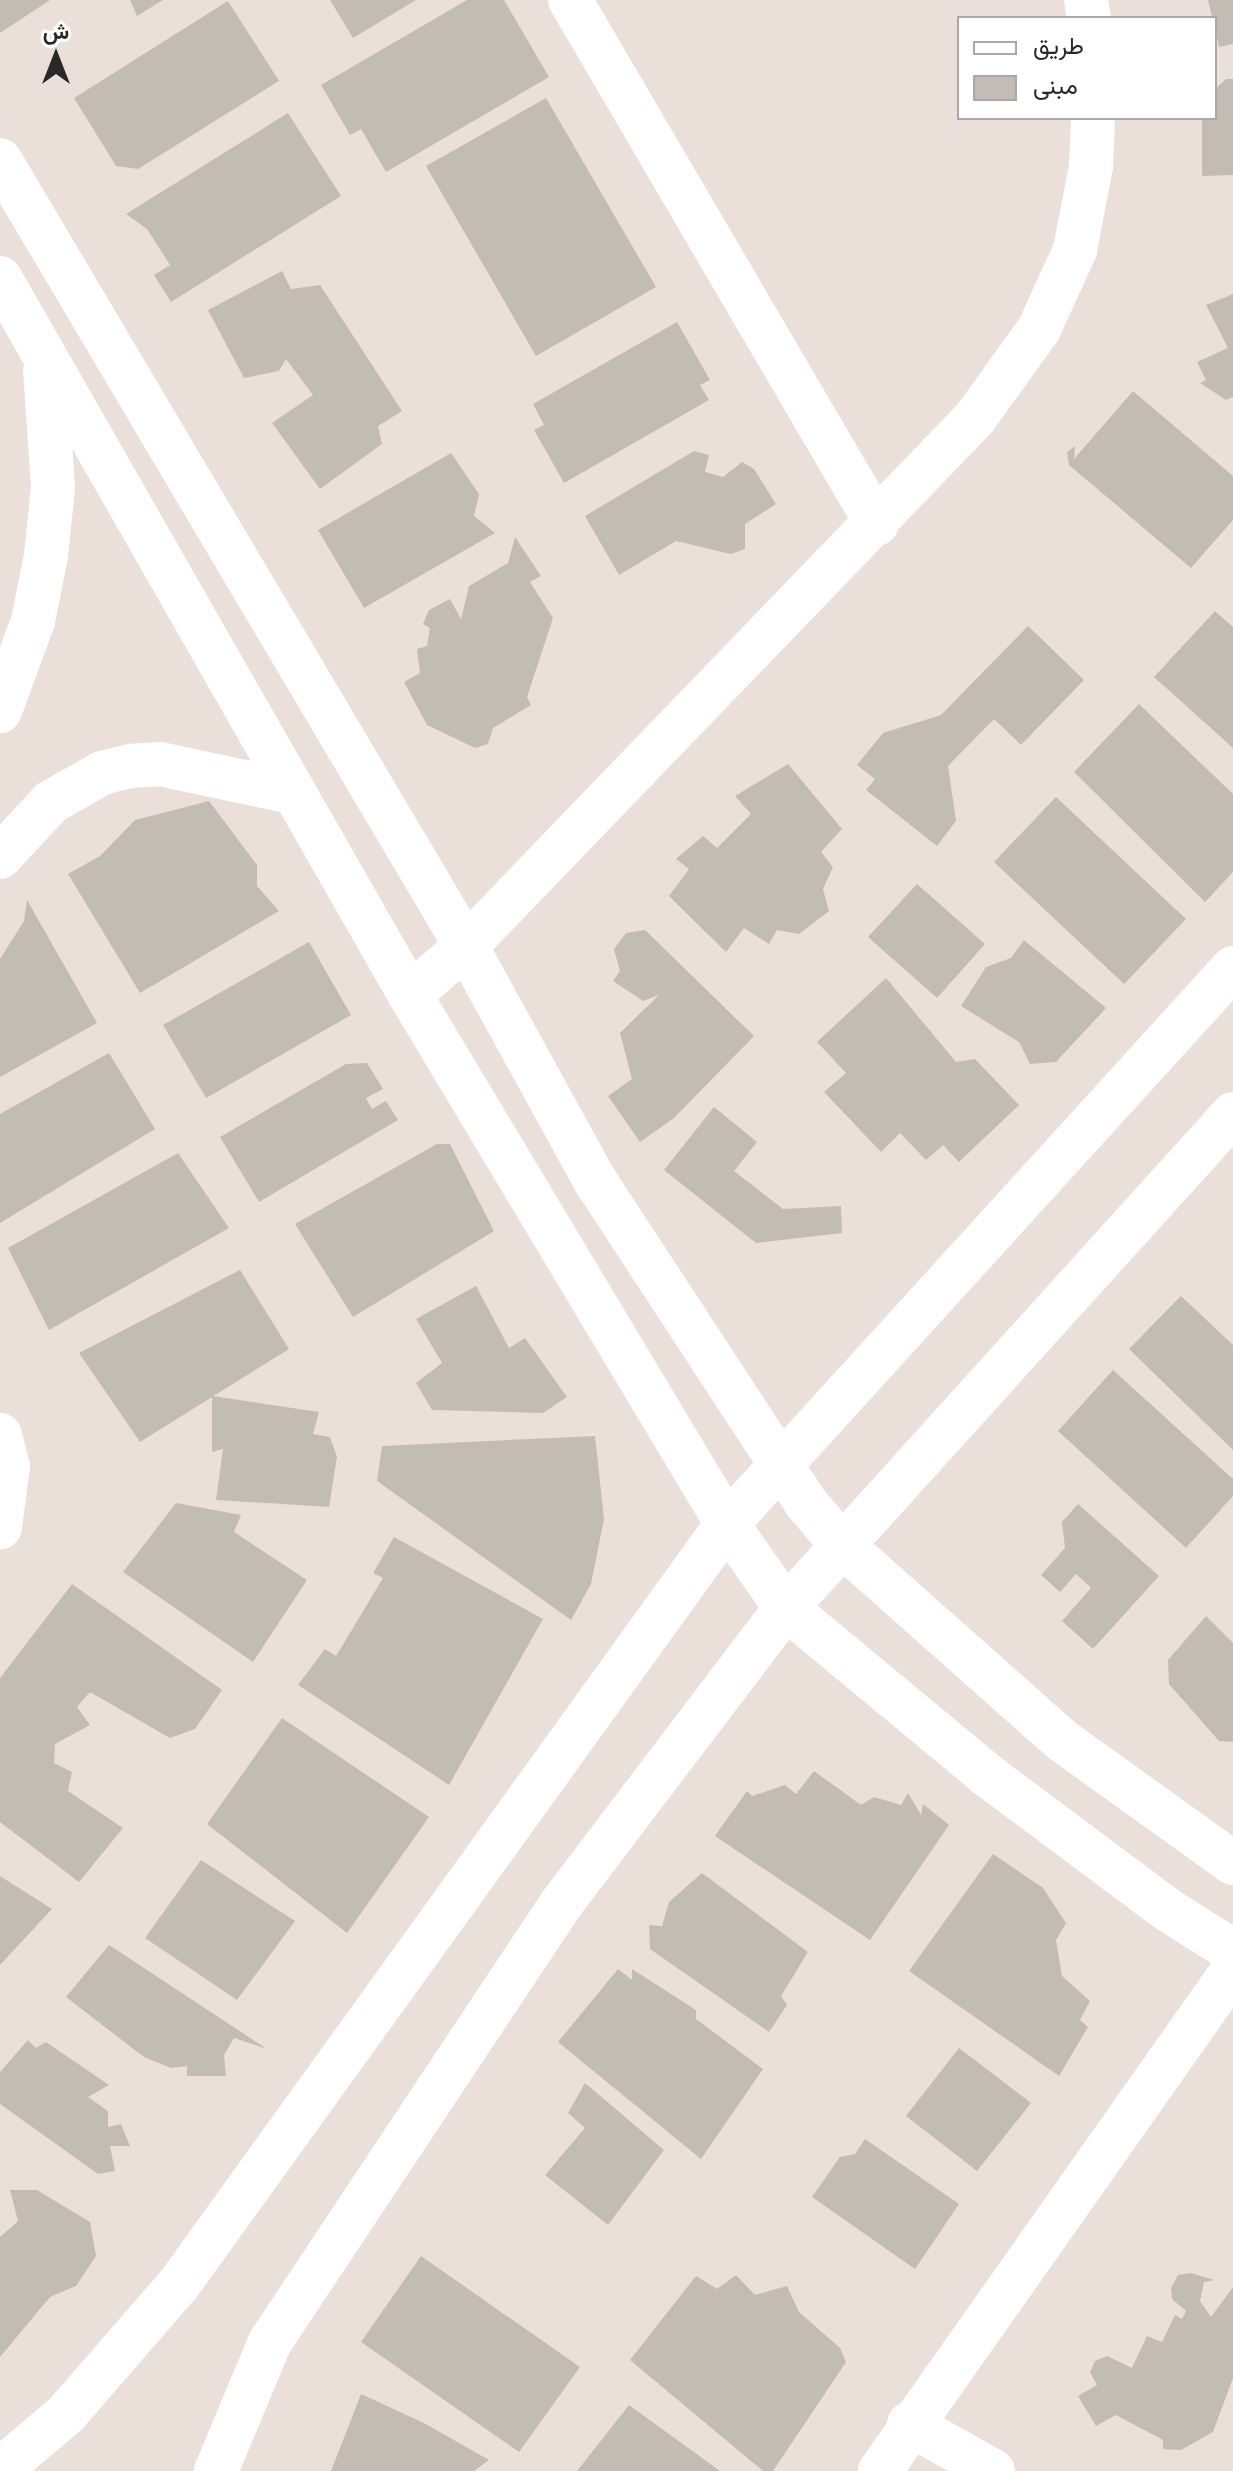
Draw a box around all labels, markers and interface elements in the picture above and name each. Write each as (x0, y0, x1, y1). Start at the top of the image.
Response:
north arrow (16, 16, 96, 96)
legend (957, 16, 1217, 120)
text: ش (43, 17, 69, 47)
text: طريق (1033, 30, 1084, 62)
text: مبنى (1033, 70, 1078, 102)

